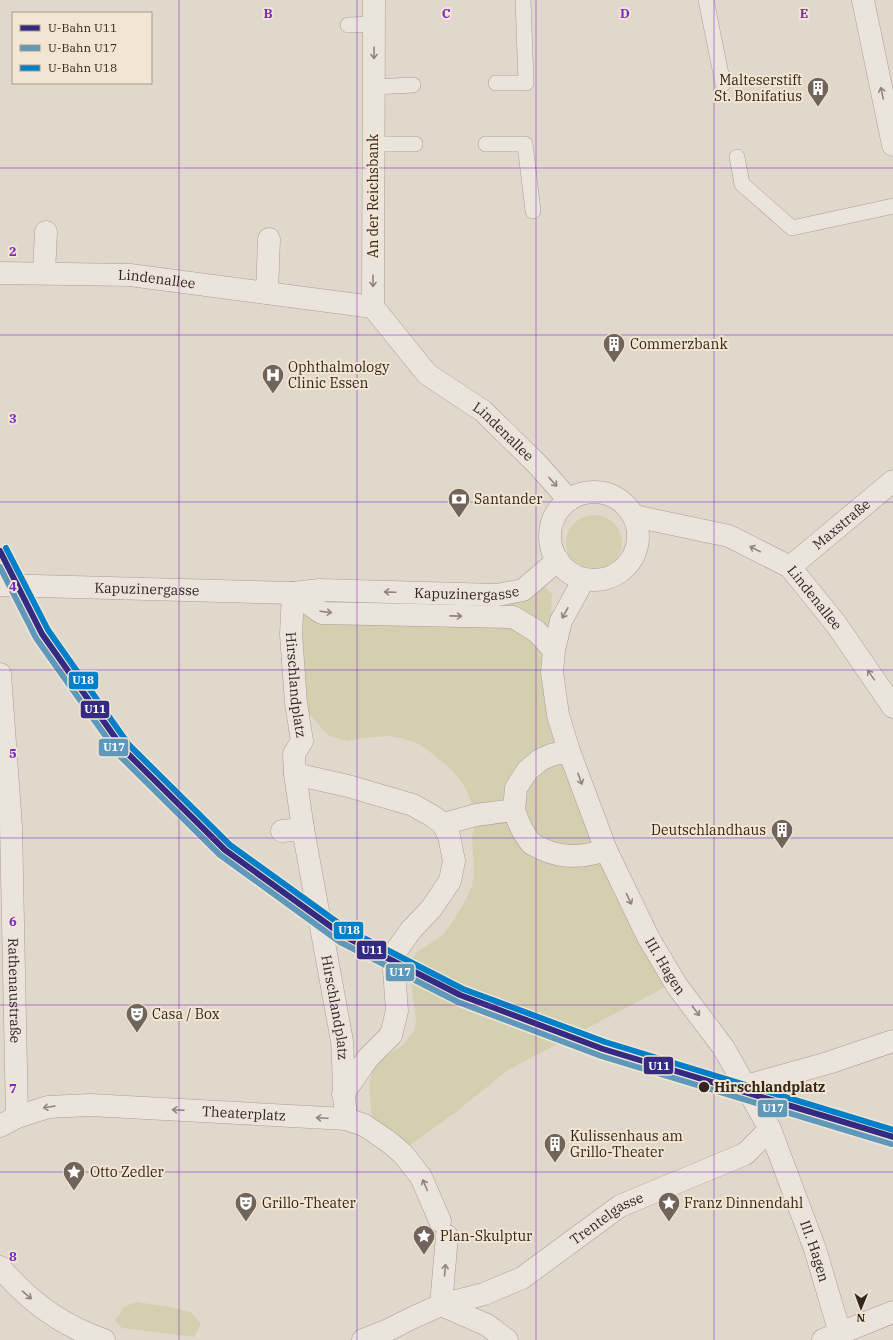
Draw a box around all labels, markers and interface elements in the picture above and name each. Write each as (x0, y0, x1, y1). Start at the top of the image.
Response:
text: B (263, 5, 273, 22)
text: C (442, 5, 451, 22)
text: D (620, 5, 630, 22)
text: E (800, 5, 808, 22)
legend (12, 12, 152, 84)
text: U-Bahn U11 (48, 20, 117, 35)
text: U-Bahn U17 (48, 40, 117, 55)
one-way arrow (370, 46, 378, 59)
text: U-Bahn U18 (48, 60, 117, 75)
place label: Malteserstift St. Bonifatius (714, 71, 802, 105)
building icon: Malteserstift St. Bonifatius (805, 75, 831, 108)
one-way arrow (878, 87, 886, 100)
street label: An der Reichsbank (364, 133, 382, 258)
text: 2 (9, 243, 17, 260)
street label: Lindenallee (118, 266, 196, 293)
one-way arrow (369, 274, 377, 287)
building icon: Commerzbank (601, 331, 627, 364)
place label: Commerzbank (630, 335, 728, 353)
place label: Ophthalmology Clinic Essen (288, 358, 390, 392)
hospital icon: Ophthalmology Clinic Essen (260, 362, 286, 395)
street label: Lindenallee (470, 398, 538, 465)
text: 3 (9, 410, 17, 427)
one-way arrow (549, 477, 558, 487)
bank icon: Santander (446, 486, 472, 519)
place label: Santander (474, 490, 543, 508)
street label: Maxstraße (809, 495, 874, 553)
one-way arrow (749, 545, 761, 552)
street label: Lindenallee (783, 562, 846, 633)
text: 4 (9, 578, 17, 595)
street label: Kapuzinergasse (94, 579, 200, 599)
street label: Kapuzinergasse (414, 582, 521, 604)
one-way arrow (384, 588, 397, 596)
one-way arrow (561, 607, 568, 619)
one-way arrow (320, 608, 333, 616)
one-way arrow (449, 612, 462, 619)
street label: Hirschlandplatz (282, 631, 310, 739)
one-way arrow (867, 669, 875, 680)
line badge: U18 (68, 671, 99, 690)
text: U18 (72, 673, 94, 687)
line badge: U11 (80, 700, 110, 719)
text: U11 (84, 702, 106, 716)
line badge: U17 (98, 738, 129, 757)
text: U17 (103, 740, 125, 754)
text: 5 (9, 745, 17, 762)
one-way arrow (576, 773, 584, 785)
building icon: Deutschlandhaus (769, 817, 795, 850)
place label: Deutschlandhaus (651, 821, 766, 839)
one-way arrow (626, 893, 633, 905)
text: 6 (9, 913, 17, 930)
line badge: U18 (333, 921, 364, 940)
text: U18 (338, 923, 360, 937)
street label: III. Hagen (641, 934, 690, 999)
street label: Rathenaustraße (4, 938, 24, 1043)
line badge: U11 (356, 940, 387, 960)
text: U11 (361, 943, 383, 957)
street label: Hirschlandplatz (317, 954, 352, 1060)
line badge: U17 (385, 963, 415, 982)
text: U17 (389, 965, 411, 979)
theatre icon: Casa / Box (124, 1001, 150, 1034)
place label: Casa / Box (152, 1005, 220, 1023)
one-way arrow (691, 1005, 700, 1016)
line badge: U11 (643, 1056, 674, 1075)
text: U11 (648, 1059, 670, 1073)
place label: Hirschlandplatz (714, 1078, 825, 1096)
text: 7 (9, 1080, 17, 1097)
marker: Hirschlandplatz (697, 1080, 711, 1094)
line badge: U17 (757, 1099, 788, 1118)
text: U17 (762, 1101, 784, 1115)
street label: Theaterplatz (201, 1102, 286, 1125)
one-way arrow (43, 1103, 56, 1111)
one-way arrow (172, 1106, 185, 1114)
one-way arrow (316, 1114, 329, 1121)
place label: Kulissenhaus am Grillo-Theater (570, 1127, 683, 1161)
building icon: Kulissenhaus am Grillo-Theater (542, 1131, 568, 1164)
place icon: Otto Zedler (61, 1159, 87, 1192)
place label: Otto Zedler (90, 1163, 165, 1181)
one-way arrow (421, 1180, 428, 1192)
street label: Trentelgasse (566, 1188, 646, 1249)
theatre icon: Grillo-Theater (233, 1190, 259, 1223)
place icon: Franz Dinnendahl (656, 1190, 682, 1223)
place label: Grillo-Theater (262, 1194, 357, 1212)
place label: Franz Dinnendahl (684, 1194, 803, 1212)
street label: III. Hagen (796, 1217, 833, 1284)
place icon: Plan-Skulptur (411, 1223, 437, 1256)
place label: Plan-Skulptur (440, 1227, 533, 1245)
text: 8 (9, 1248, 17, 1265)
one-way arrow (441, 1264, 448, 1277)
north arrow (841, 1288, 881, 1328)
one-way arrow (22, 1291, 32, 1300)
text: N (856, 1311, 865, 1325)

